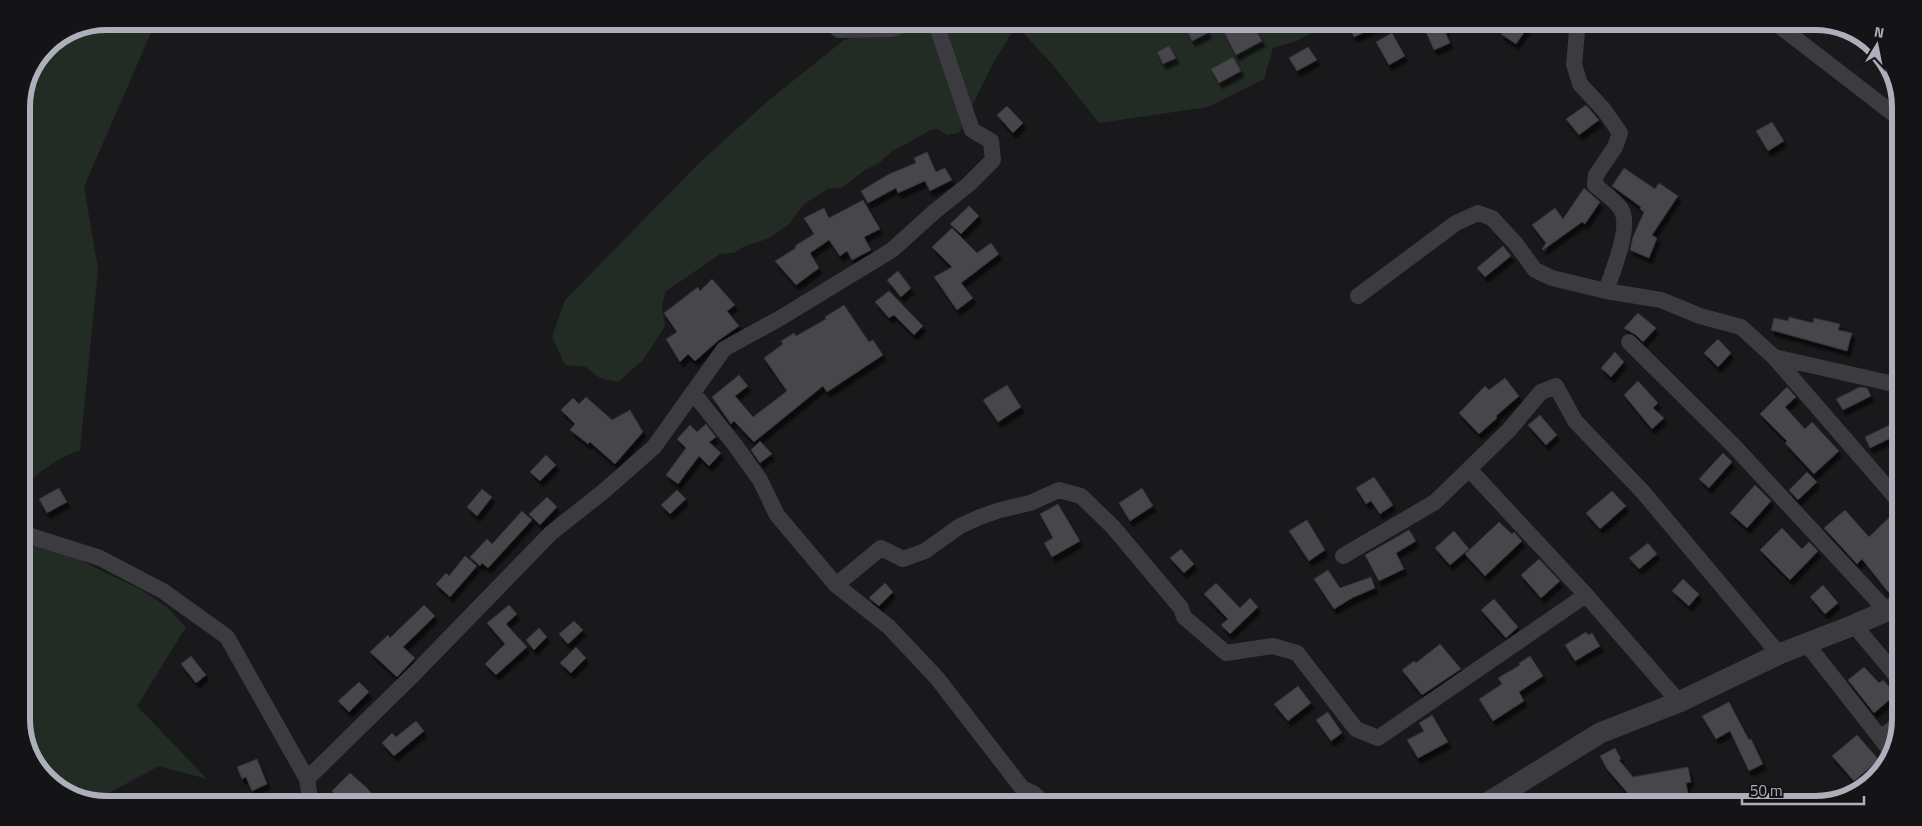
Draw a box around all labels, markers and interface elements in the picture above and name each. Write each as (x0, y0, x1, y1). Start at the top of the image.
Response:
north arrow (1852, 20, 1902, 70)
text: N (1873, 21, 1886, 43)
scale bar (1742, 774, 1864, 806)
text: 50 m (1750, 779, 1783, 802)

